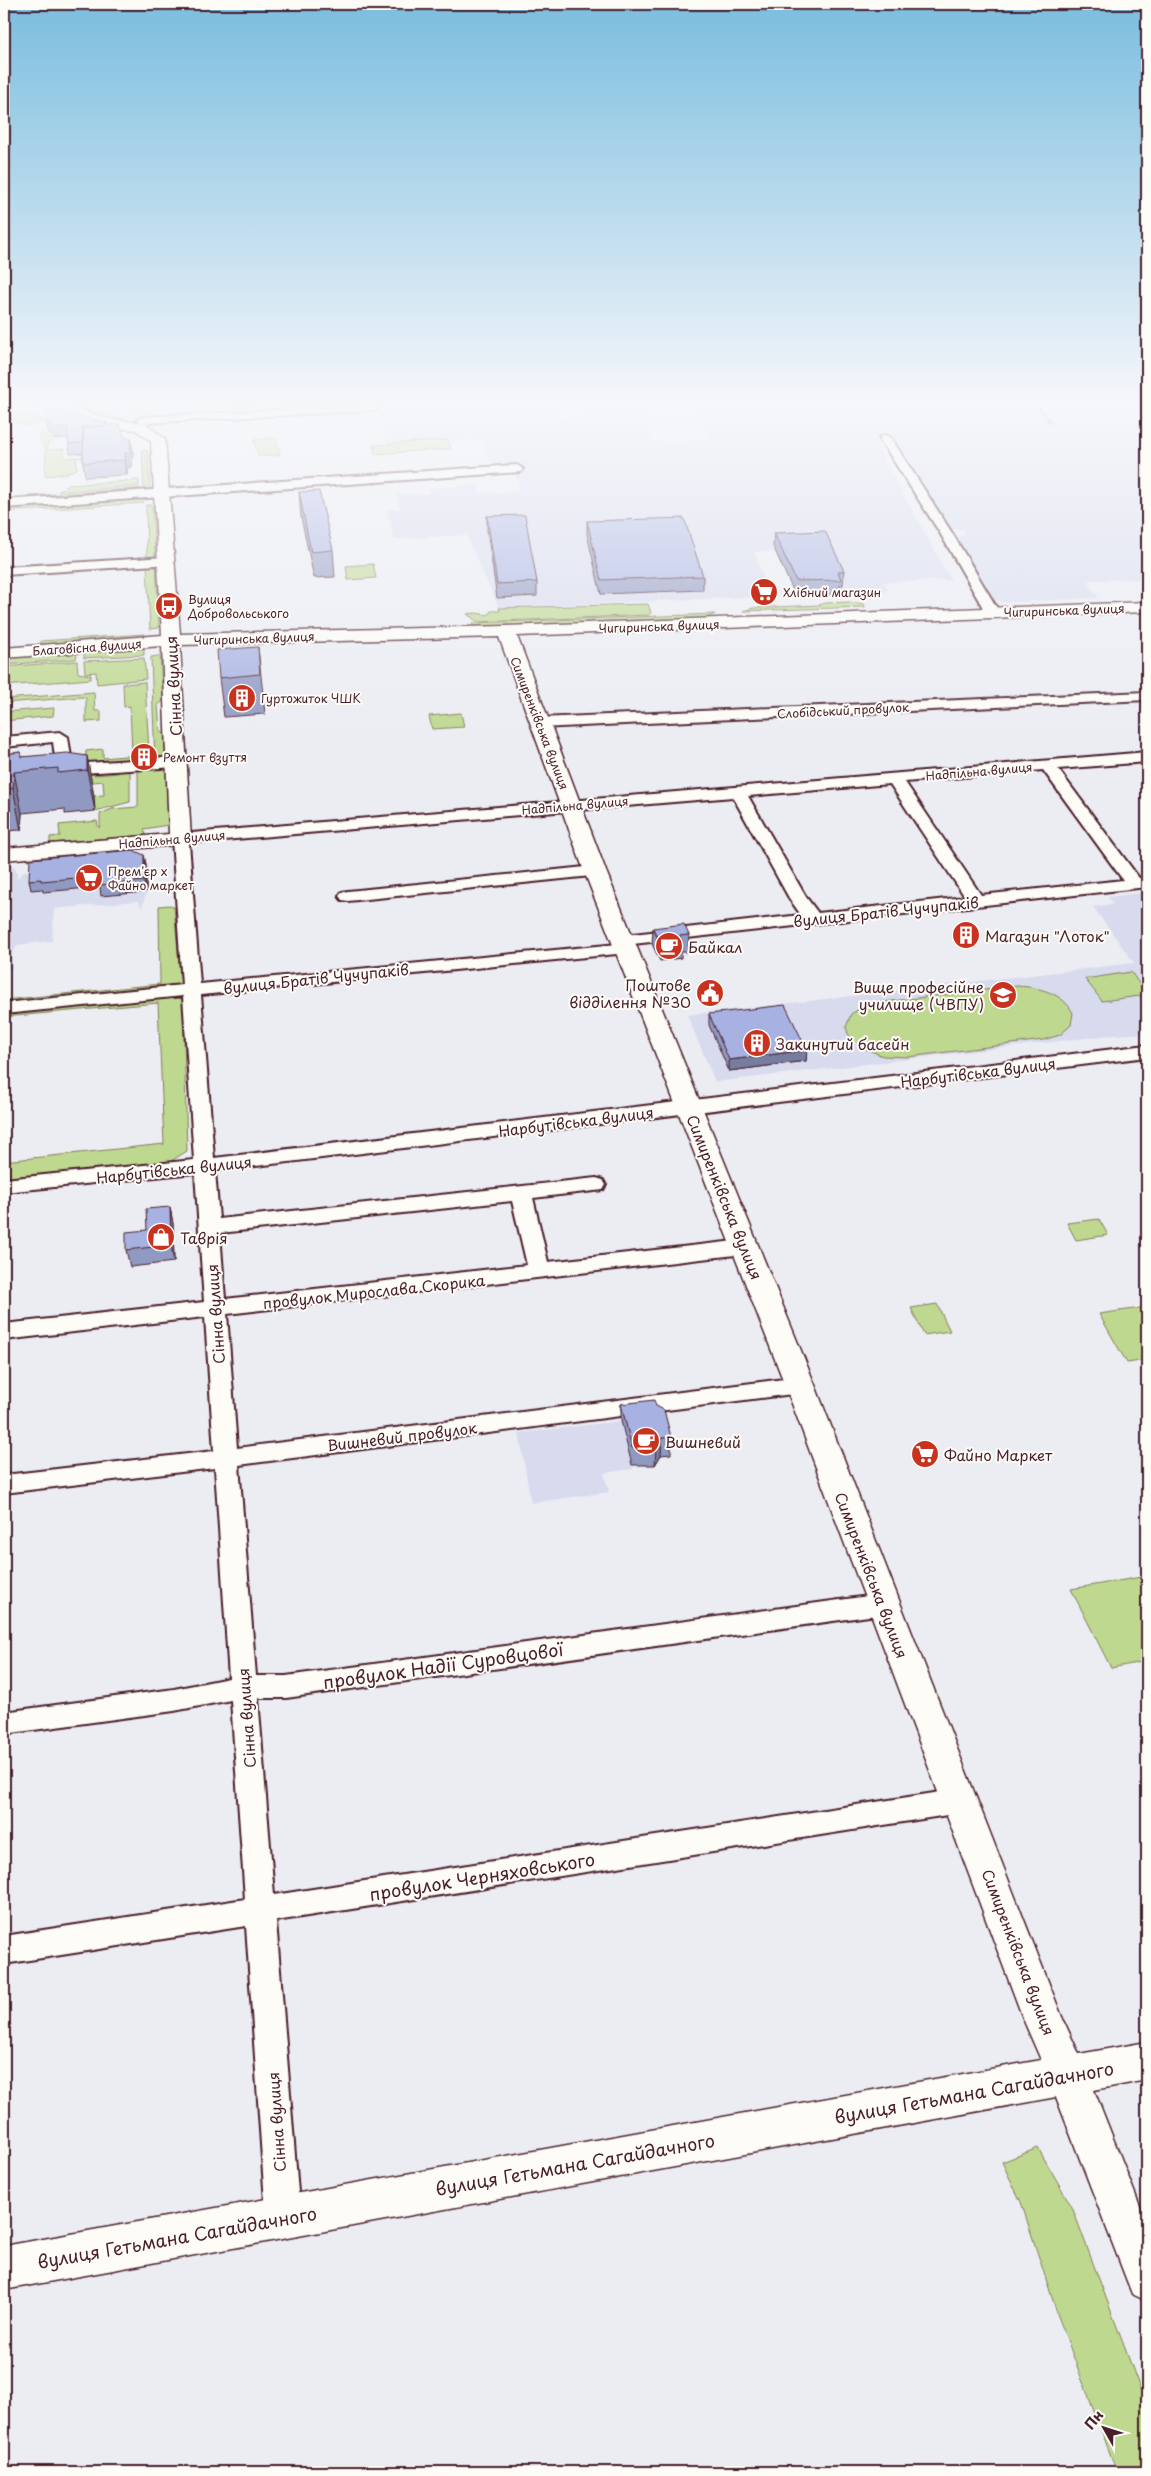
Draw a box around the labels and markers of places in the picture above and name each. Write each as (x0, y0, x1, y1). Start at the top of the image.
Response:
supermarket icon: Хлібний магазин (749, 577, 779, 607)
place label: Хлібний магазин (783, 583, 881, 601)
place label: Вулиця Добровольського (187, 590, 289, 622)
bus stop icon: Вулиця Добровольського (154, 591, 184, 621)
building icon: Гуртожиток ЧШК (227, 683, 257, 713)
place label: Гуртожиток ЧШК (261, 689, 361, 707)
building icon: Ремонт взуття (129, 742, 159, 772)
place label: Ремонт взуття (163, 748, 247, 766)
place label: Прем'єр х Файно маркет (108, 862, 194, 894)
supermarket icon: Прем'єр х Файно маркет (74, 863, 104, 893)
building icon: Магазин "Лоток" (951, 920, 981, 950)
place label: Магазин "Лоток" (985, 924, 1110, 947)
cafe icon: Байкал (654, 931, 684, 961)
place label: Байкал (688, 935, 743, 958)
place label: Поштове відділення №30 (569, 973, 691, 1013)
place label: Вище професійне училище (ЧВПУ) (853, 975, 984, 1015)
public building icon: Поштове відділення №30 (695, 978, 725, 1008)
school or university icon: Вище професійне училище (ЧВПУ) (988, 980, 1018, 1010)
building icon: Закинутий басейн (742, 1028, 772, 1058)
place label: Закинутий басейн (776, 1032, 910, 1055)
shop icon: Таврія (146, 1222, 176, 1252)
place label: Таврія (180, 1226, 228, 1249)
cafe icon: Вишневий (631, 1426, 661, 1456)
place label: Вишневий (665, 1430, 741, 1453)
supermarket icon: Файно Маркет (910, 1439, 940, 1469)
place label: Файно Маркет (944, 1443, 1053, 1466)

